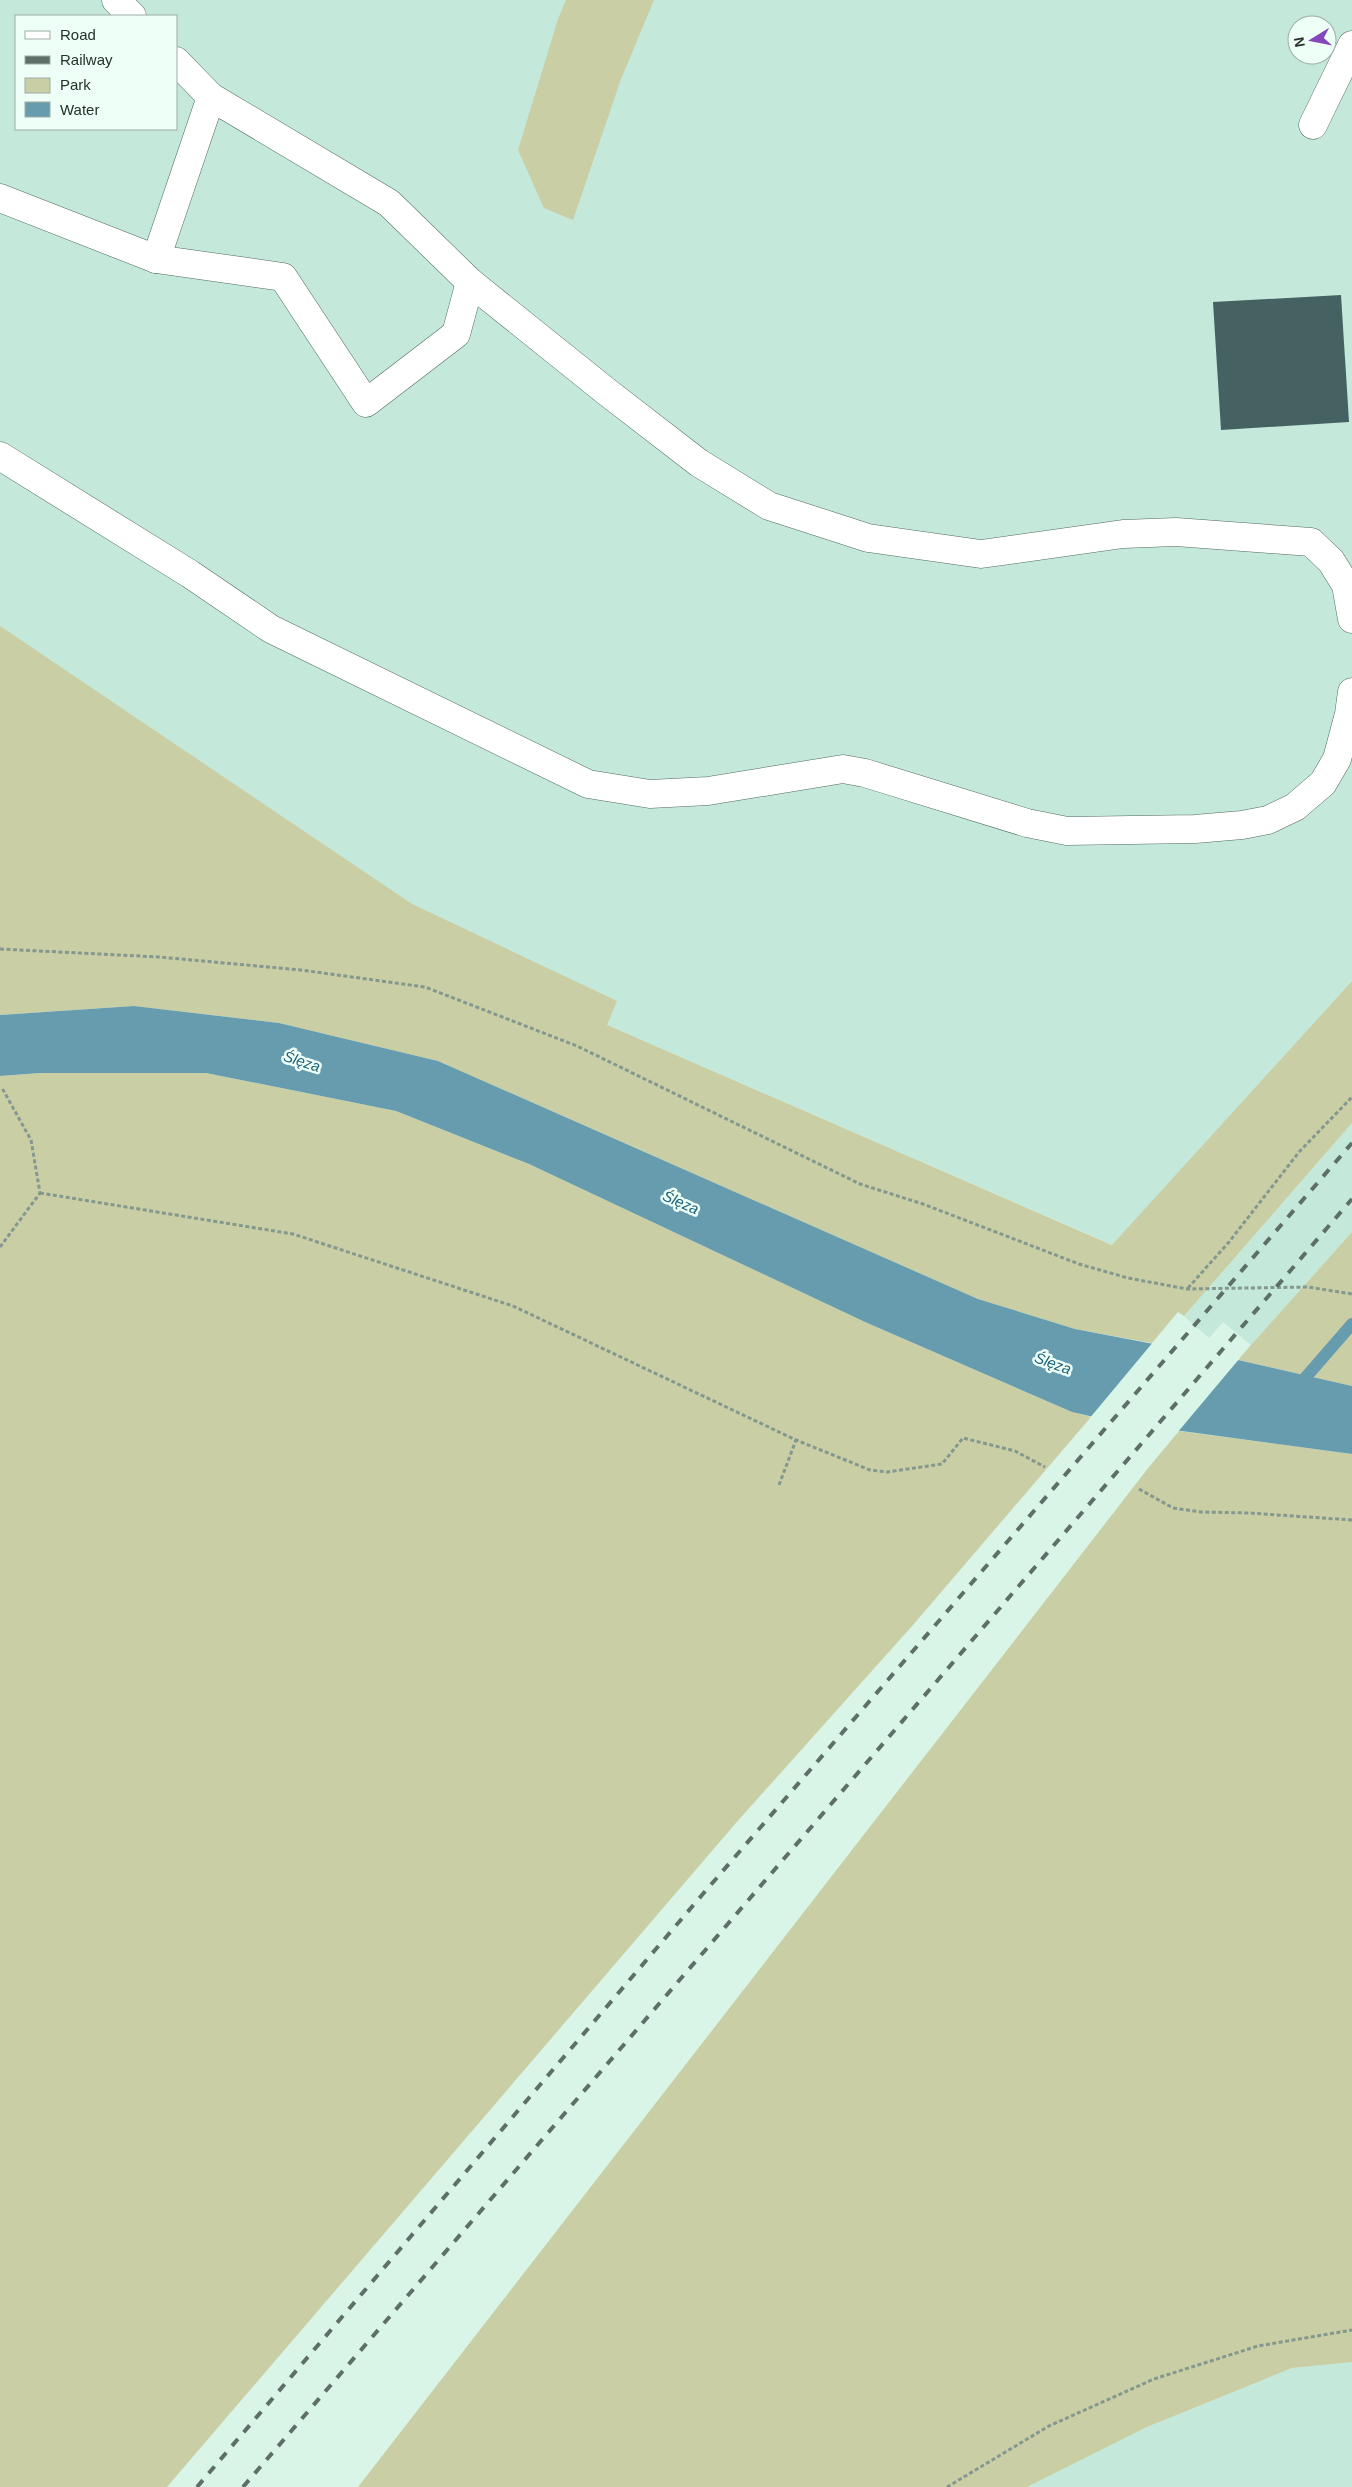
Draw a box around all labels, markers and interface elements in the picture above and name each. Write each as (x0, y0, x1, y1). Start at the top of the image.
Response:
legend (15, 15, 178, 130)
north arrow (1287, 15, 1337, 65)
text: Road (60, 26, 96, 43)
text: N (1290, 36, 1308, 49)
text: Railway (60, 51, 113, 68)
text: Park (60, 76, 91, 93)
text: Water (60, 101, 99, 118)
water label: Ślęza (282, 1047, 322, 1075)
water label: Ślęza (660, 1187, 702, 1217)
water label: Ślęza (1032, 1349, 1074, 1377)

